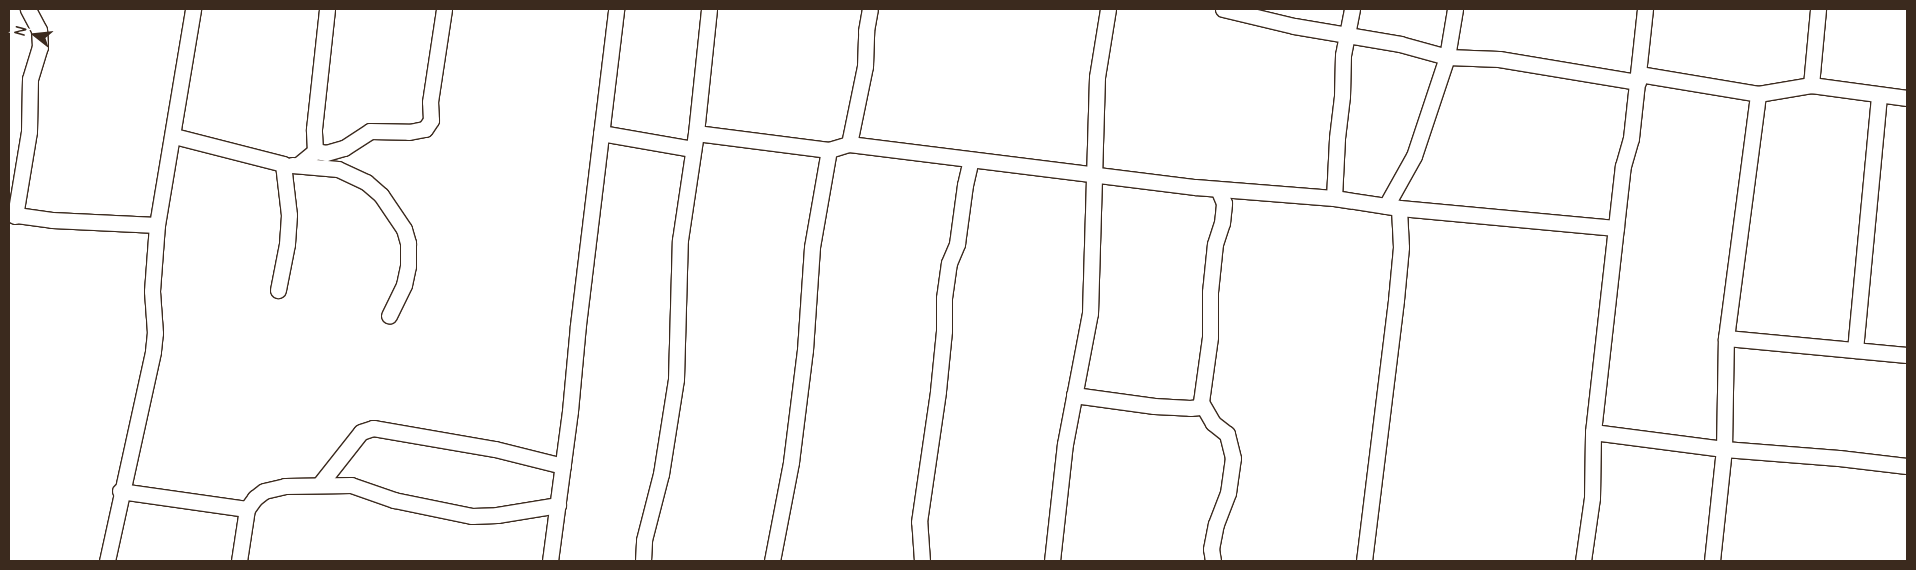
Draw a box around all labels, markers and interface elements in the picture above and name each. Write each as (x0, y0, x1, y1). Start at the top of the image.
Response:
north arrow (10, 10, 60, 60)
text: N (11, 24, 31, 38)

